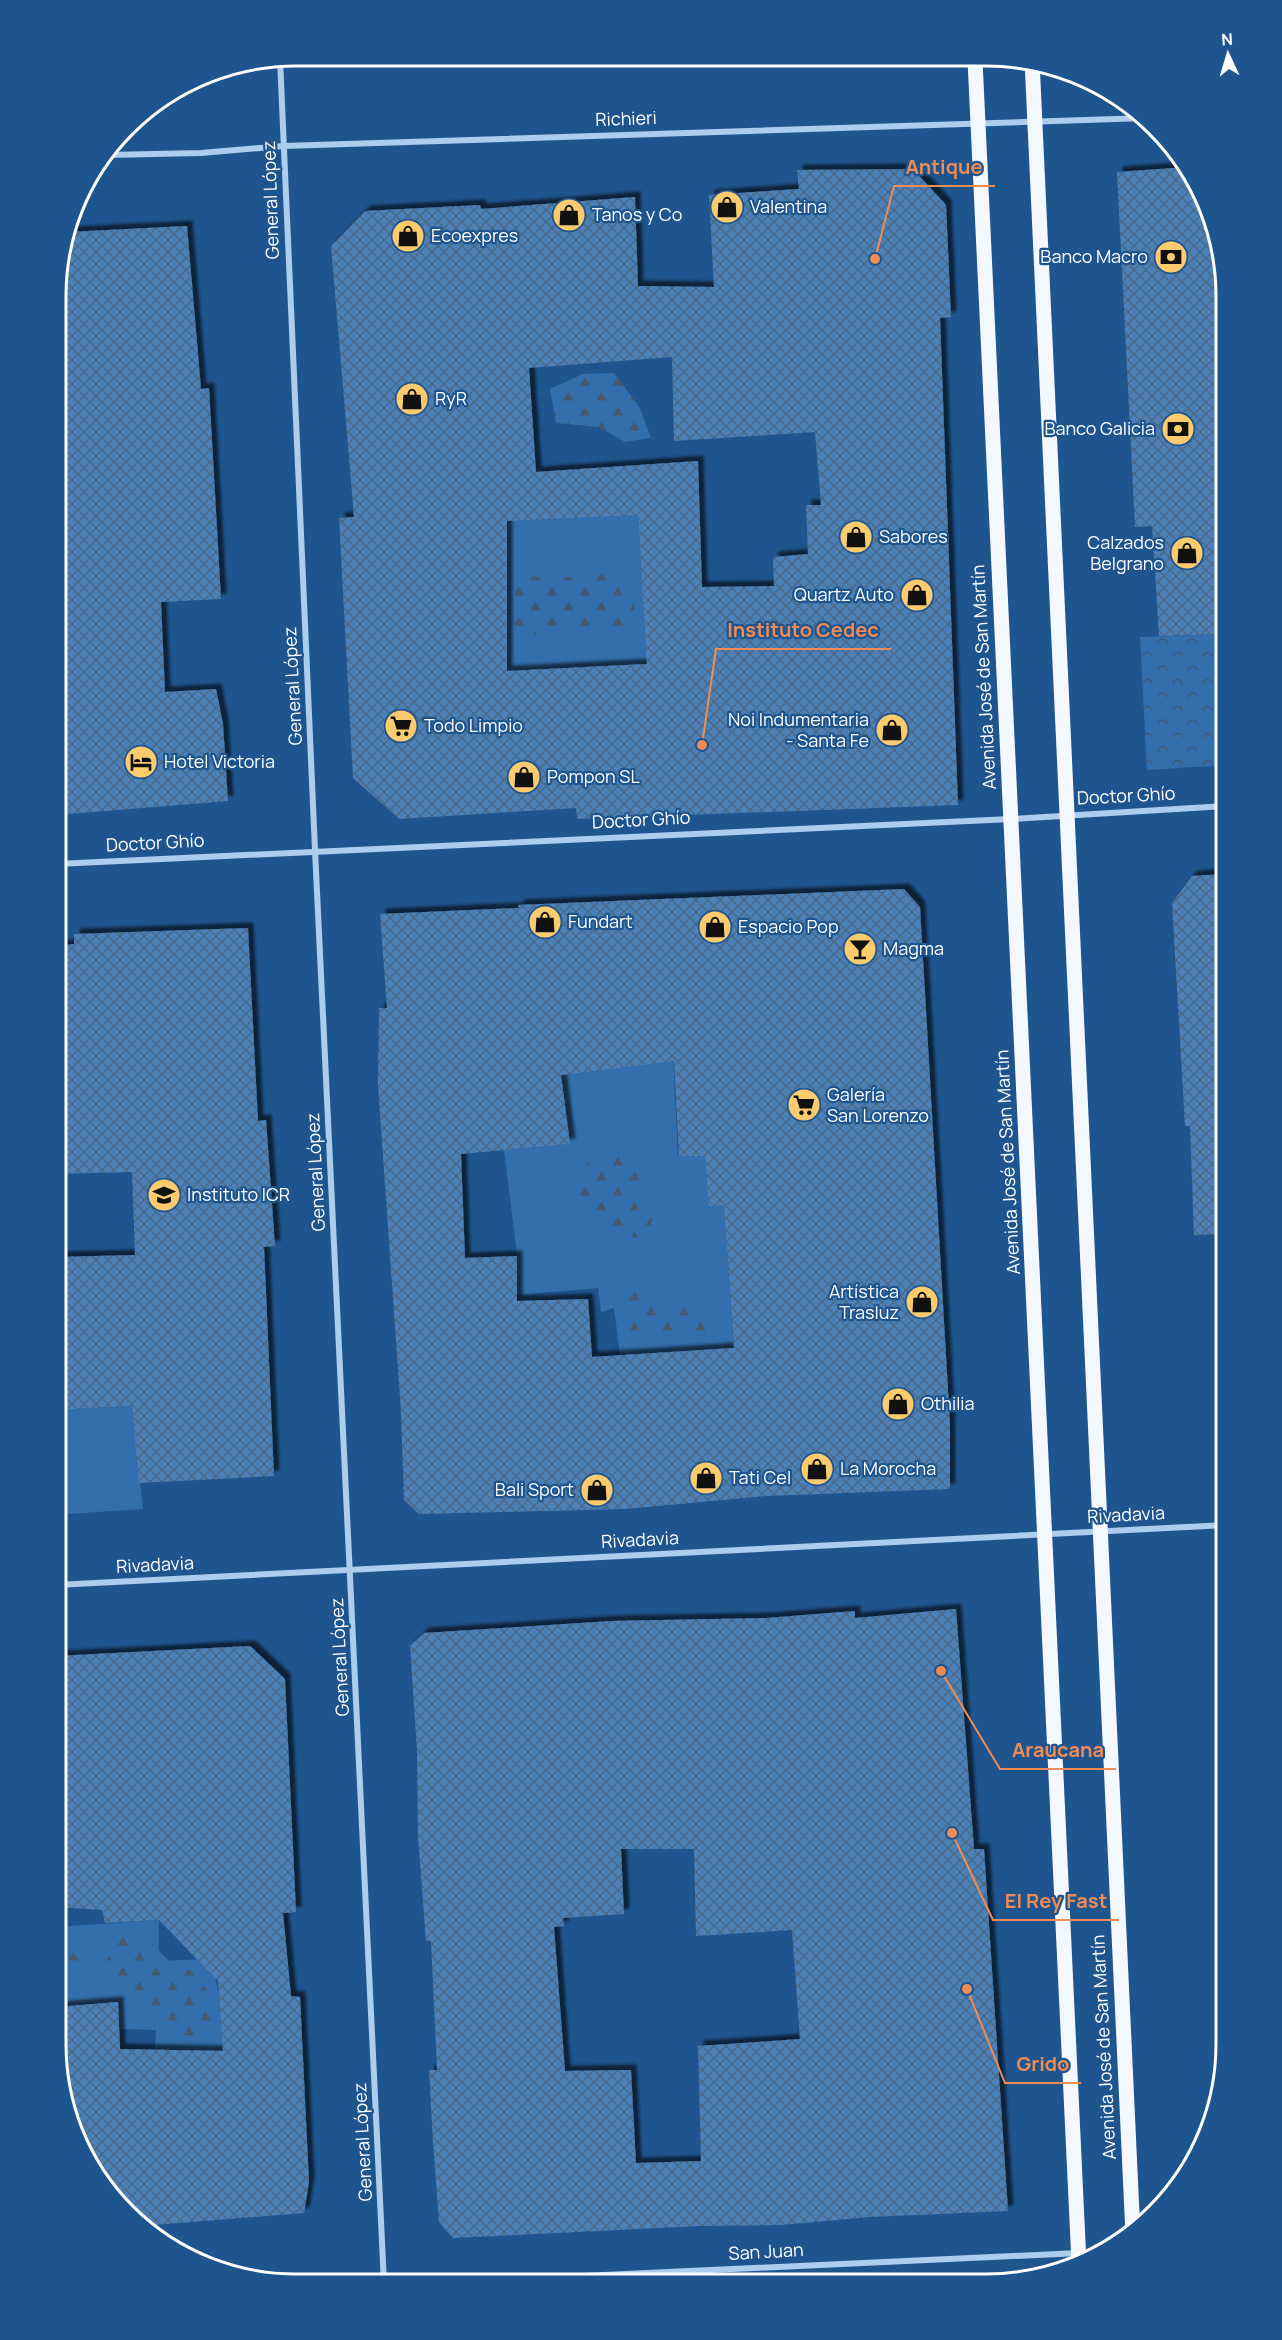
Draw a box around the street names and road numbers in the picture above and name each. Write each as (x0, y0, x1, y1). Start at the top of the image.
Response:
street label: Richieri (595, 105, 657, 131)
street label: General López (256, 140, 284, 260)
street label: Avenida José de San Martín (965, 564, 1001, 790)
street label: General López (277, 626, 307, 746)
street label: Doctor Ghío (1076, 780, 1176, 810)
street label: Doctor Ghío (591, 804, 691, 834)
street label: Doctor Ghío (105, 827, 205, 857)
street label: Avenida José de San Martín (989, 1049, 1025, 1275)
street label: General López (300, 1112, 330, 1232)
street label: Rivadavia (1086, 1500, 1165, 1528)
street label: Rivadavia (600, 1525, 679, 1553)
street label: Rivadavia (115, 1550, 194, 1578)
street label: General López (324, 1597, 354, 1717)
street label: Avenida José de San Martín (1085, 1934, 1121, 2160)
street label: General López (347, 2082, 377, 2202)
street label: San Juan (728, 2237, 804, 2265)

